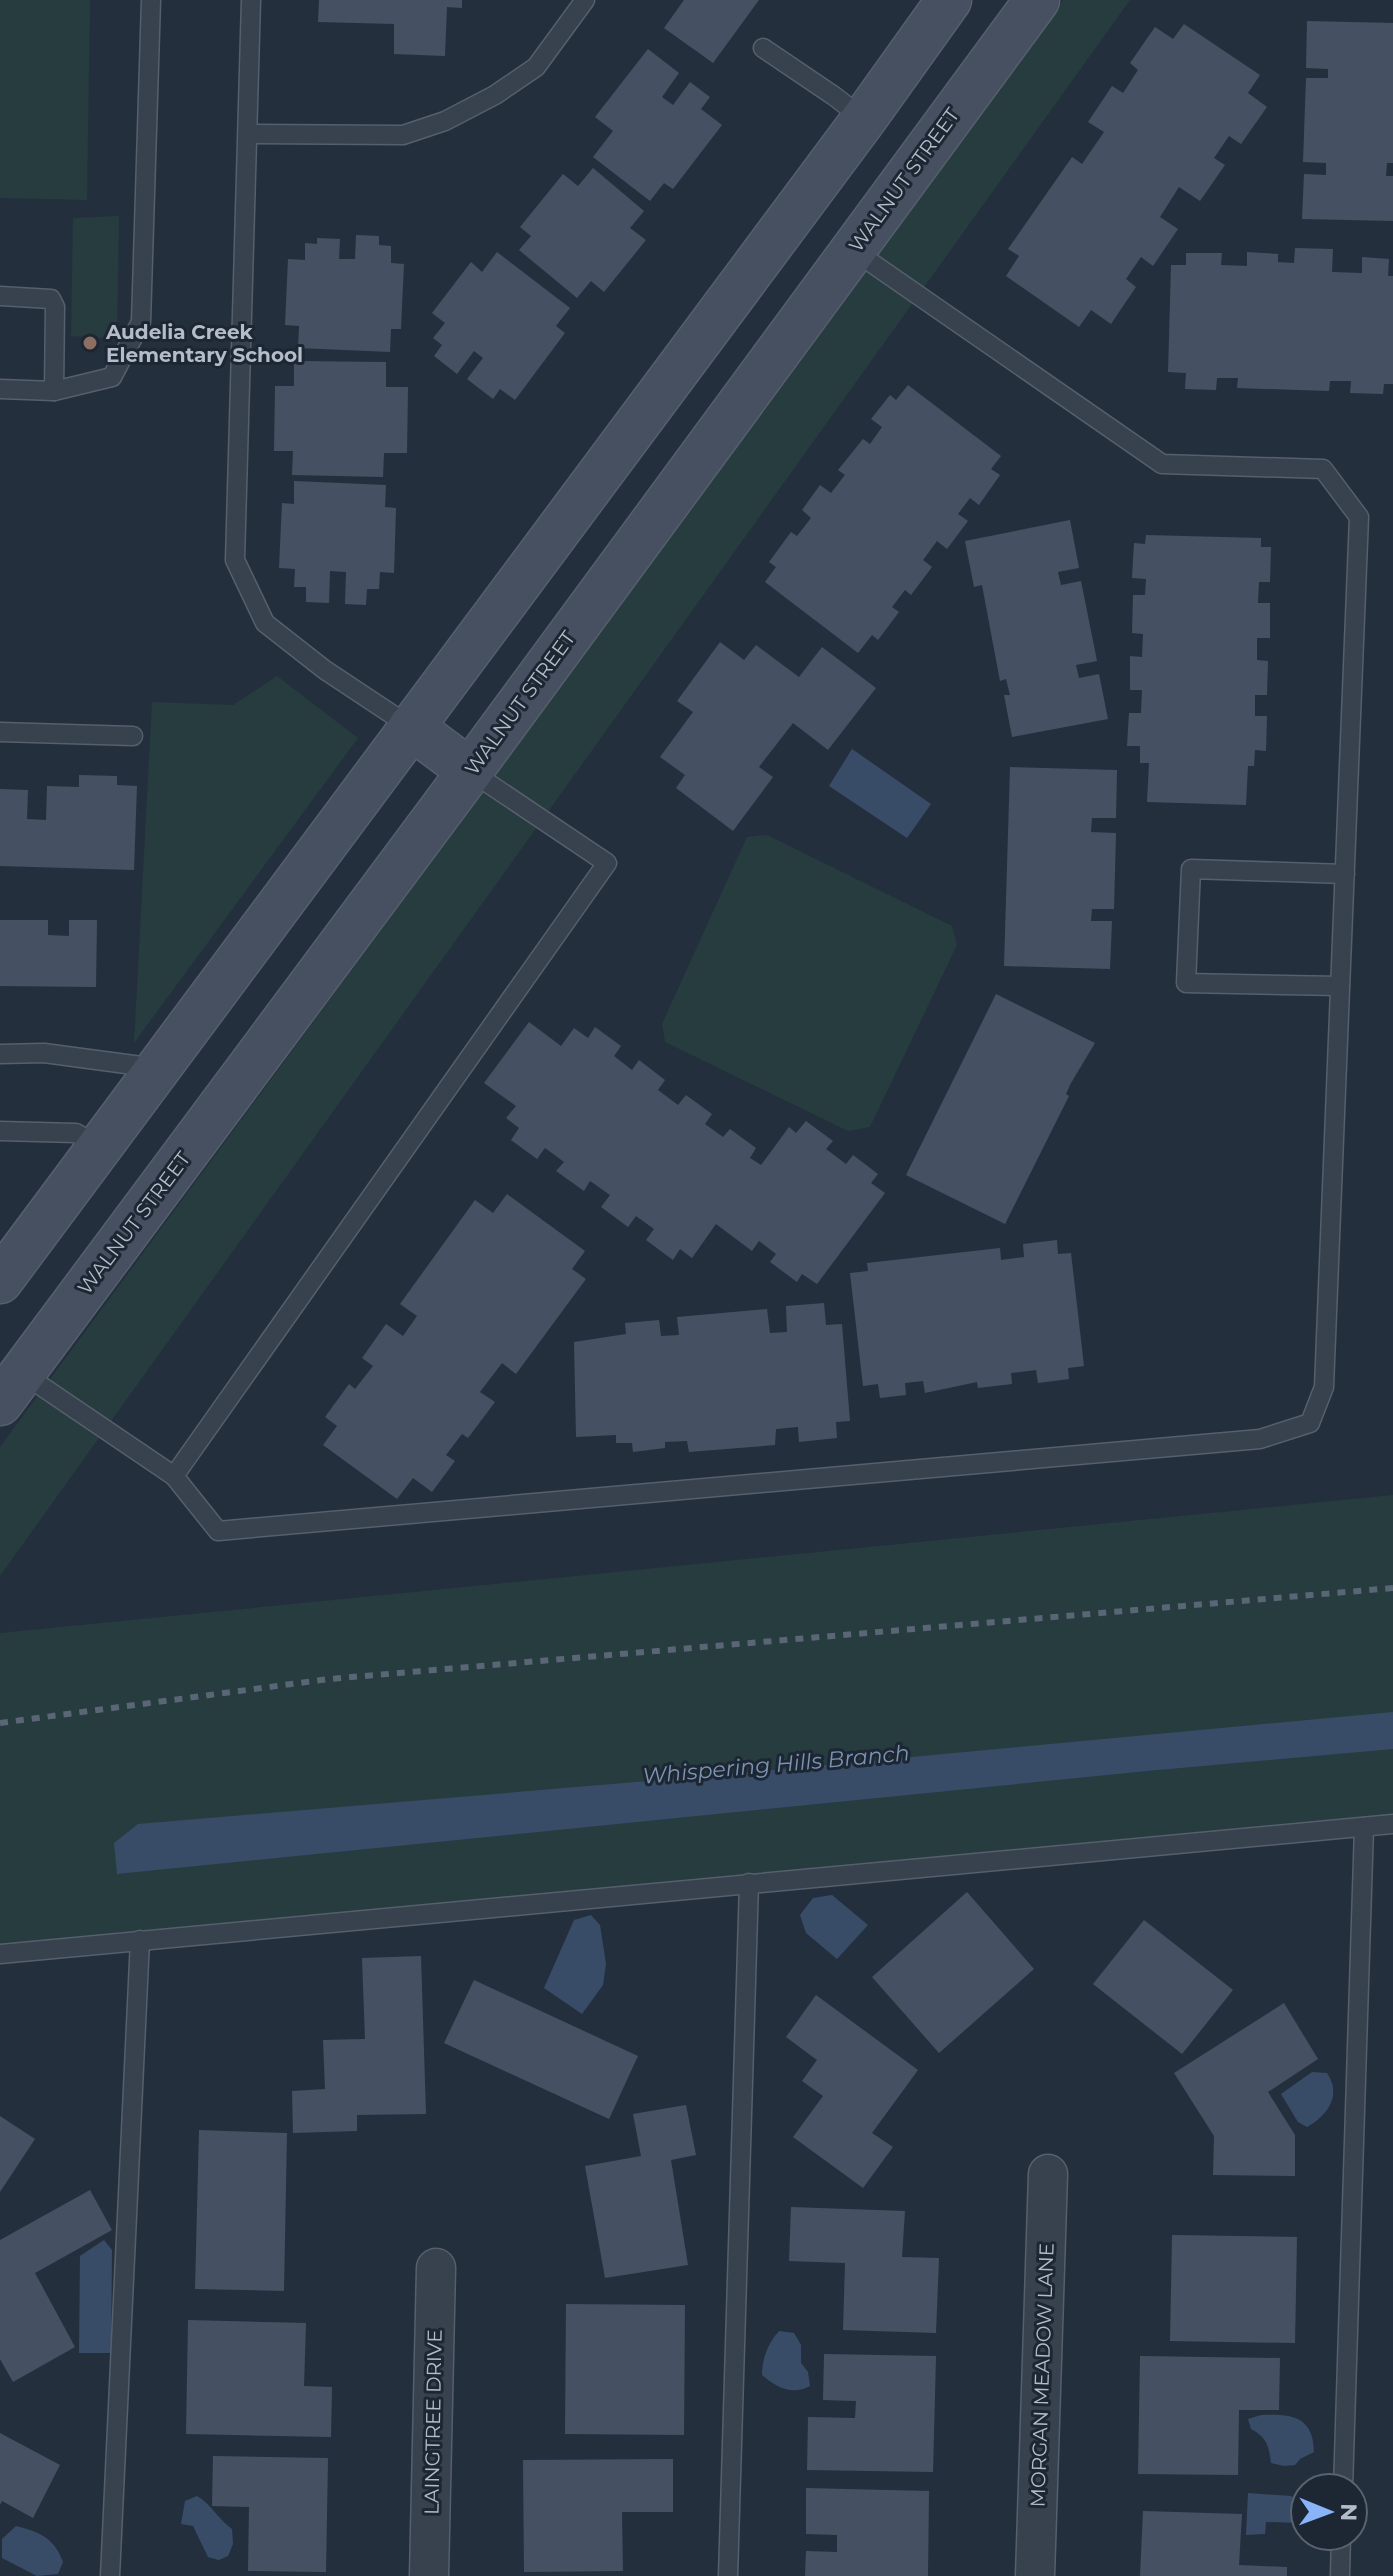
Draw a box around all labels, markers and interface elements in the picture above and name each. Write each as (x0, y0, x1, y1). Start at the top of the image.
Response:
street label: WALNUT STREET (844, 103, 965, 257)
place label: Audelia Creek Elementary School (105, 320, 303, 367)
marker: Audelia Creek Elementary School (81, 334, 99, 352)
street label: WALNUT STREET (460, 626, 581, 780)
street label: WALNUT STREET (73, 1147, 196, 1299)
water label: Whispering Hills Branch (641, 1739, 911, 1790)
street label: MORGAN MEADOW LANE (1025, 2242, 1059, 2508)
street label: LAINGTREE DRIVE (419, 2329, 447, 2515)
north arrow (1289, 2472, 1369, 2552)
text: N (1335, 2503, 1362, 2521)

